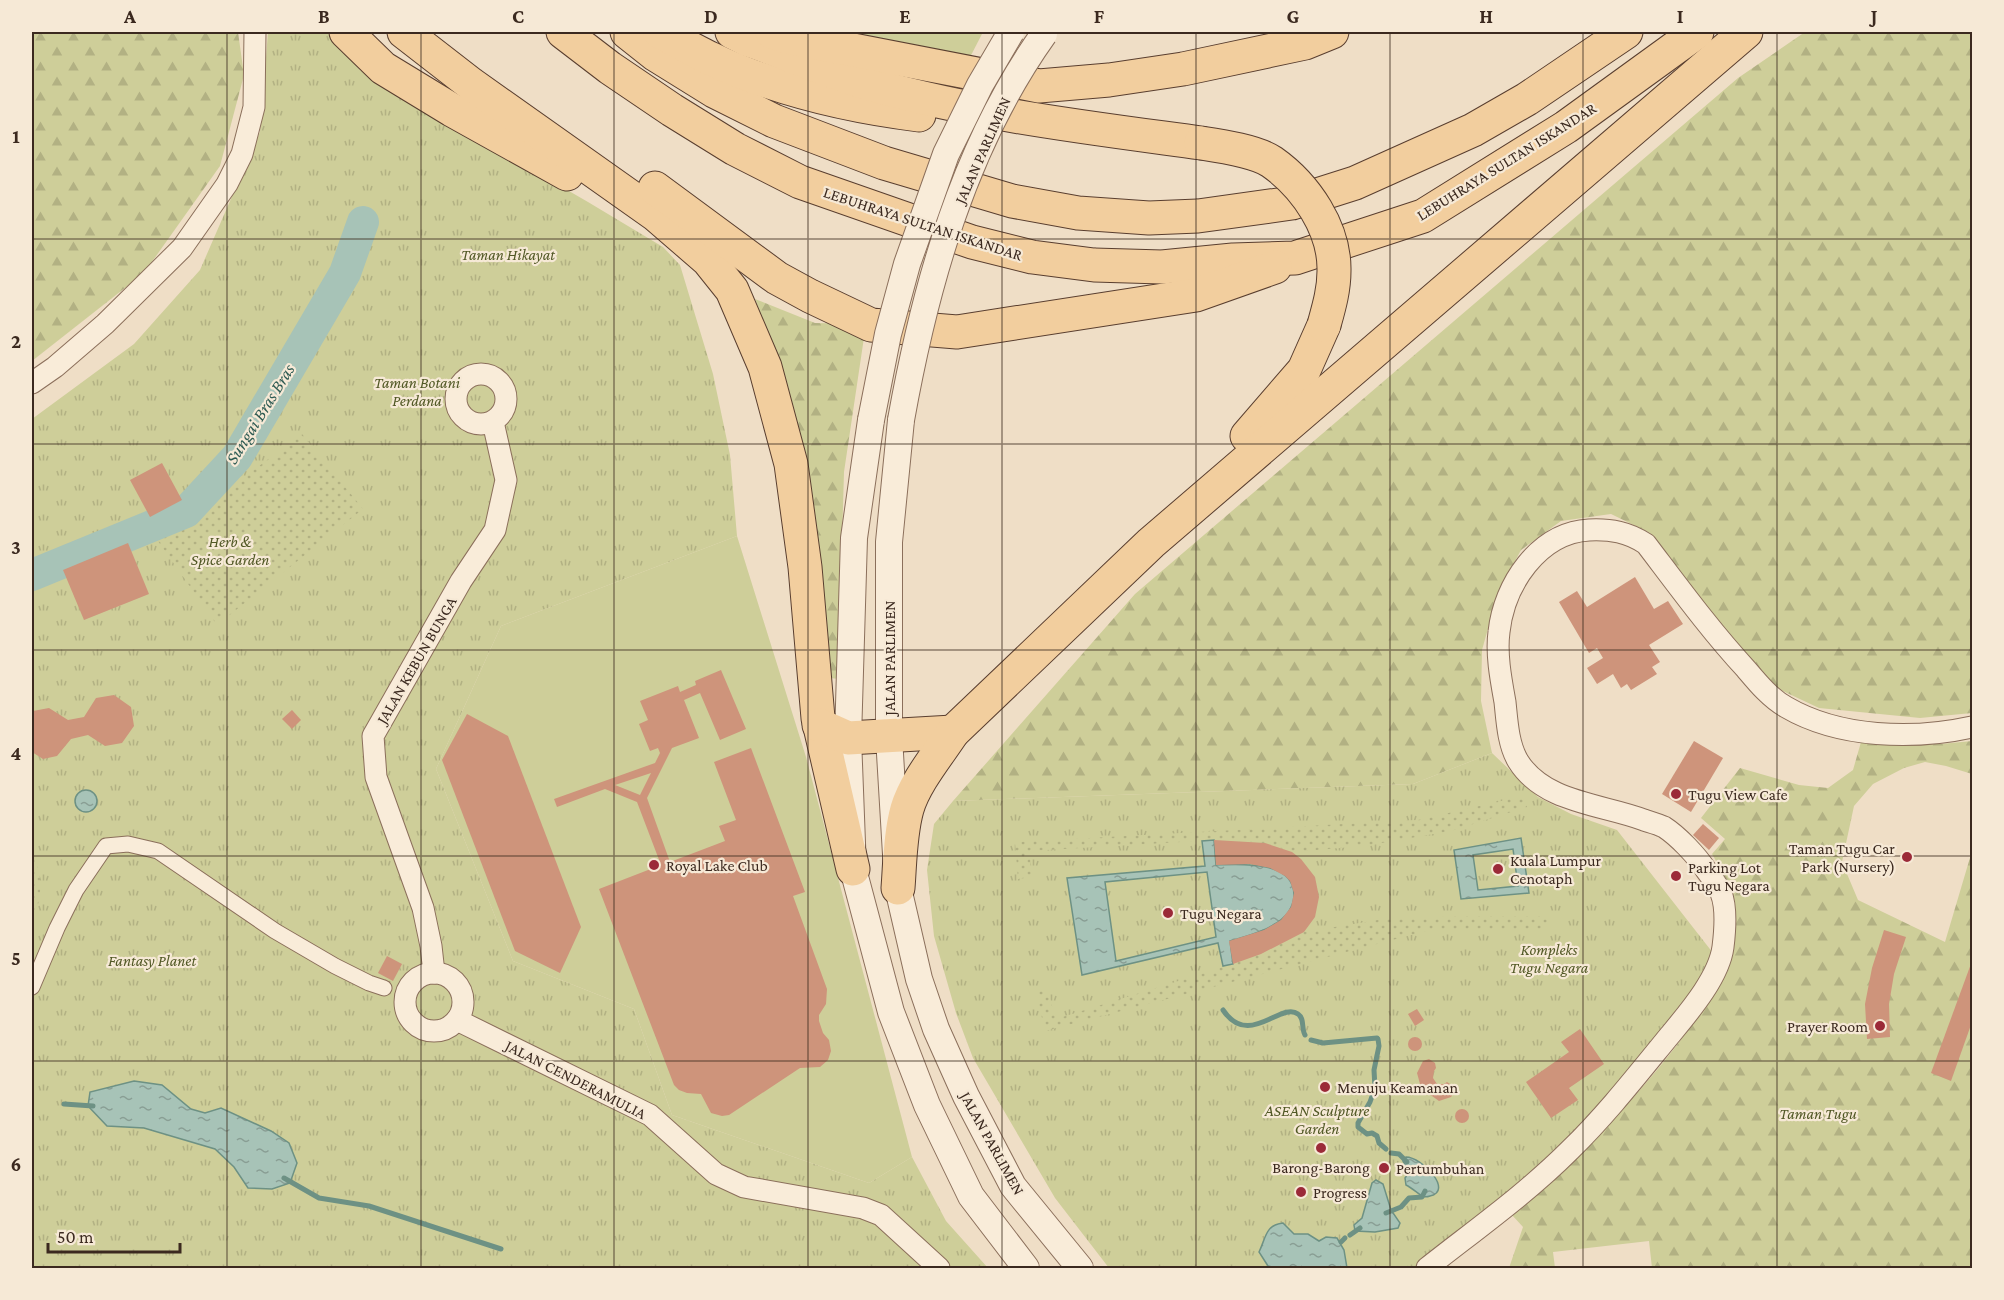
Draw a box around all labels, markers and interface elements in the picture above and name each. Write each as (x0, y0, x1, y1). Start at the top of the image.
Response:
text: A (123, 5, 137, 27)
text: B (318, 5, 330, 27)
text: C (512, 5, 524, 27)
text: D (704, 5, 718, 27)
text: E (899, 5, 911, 27)
text: F (1094, 5, 1105, 27)
text: G (1287, 5, 1300, 27)
text: H (1479, 5, 1493, 27)
text: I (1677, 5, 1684, 27)
text: J (1869, 5, 1878, 27)
street label: JALAN PARLIMEN (950, 94, 1015, 209)
street label: LEBUHRAYA SULTAN ISKANDAR (1414, 99, 1599, 224)
text: 1 (12, 125, 20, 147)
street label: LEBUHRAYA SULTAN ISKANDAR (821, 183, 1025, 264)
park label: Taman Hikayat (461, 246, 555, 264)
text: 2 (11, 330, 21, 352)
water label: Sungai Bras Bras (221, 360, 299, 468)
park label: Taman Botani Perdana (374, 374, 461, 409)
park label: Herb & Spice Garden (191, 533, 269, 569)
text: 3 (11, 536, 21, 558)
street label: JALAN KEBUN BUNGA (372, 593, 461, 729)
street label: JALAN PARLIMEN (881, 600, 899, 718)
text: 4 (11, 742, 22, 764)
place label: Tugu View Cafe (1688, 786, 1788, 804)
marker: Tugu View Cafe (1669, 787, 1683, 801)
place label: Taman Tugu Car Park (Nursery) (1789, 840, 1895, 876)
marker: Taman Tugu Car Park (Nursery) (1900, 850, 1914, 864)
place label: Kuala Lumpur Cenotaph (1510, 852, 1602, 888)
place label: Royal Lake Club (666, 857, 768, 875)
marker: Royal Lake Club (647, 858, 661, 872)
place label: Parking Lot Tugu Negara (1688, 859, 1770, 895)
marker: Kuala Lumpur Cenotaph (1491, 862, 1505, 876)
marker: Parking Lot Tugu Negara (1669, 869, 1683, 883)
place label: Tugu Negara (1180, 905, 1262, 923)
marker: Tugu Negara (1161, 906, 1175, 920)
park label: Kompleks Tugu Negara (1510, 941, 1589, 977)
text: 5 (11, 947, 21, 969)
park label: Fantasy Planet (108, 952, 196, 970)
place label: Prayer Room (1787, 1018, 1868, 1036)
marker: Prayer Room (1873, 1019, 1887, 1033)
street label: JALAN CENDERAMULIA (500, 1036, 650, 1124)
place label: Menuju Keamanan (1337, 1079, 1459, 1097)
marker: Menuju Keamanan (1318, 1080, 1332, 1094)
street label: JALAN PARLIMEN (955, 1087, 1028, 1198)
park label: ASEAN Sculpture Garden (1264, 1102, 1369, 1137)
park label: Taman Tugu (1779, 1105, 1857, 1123)
marker: Barong-Barong (1314, 1141, 1328, 1155)
text: 6 (11, 1153, 21, 1175)
place label: Barong-Barong (1272, 1159, 1370, 1177)
place label: Pertumbuhan (1396, 1160, 1485, 1177)
marker: Pertumbuhan (1377, 1161, 1391, 1175)
place label: Progress (1313, 1184, 1367, 1202)
marker: Progress (1294, 1185, 1308, 1199)
scale bar (48, 1216, 180, 1254)
text: 50 m (57, 1227, 94, 1247)

